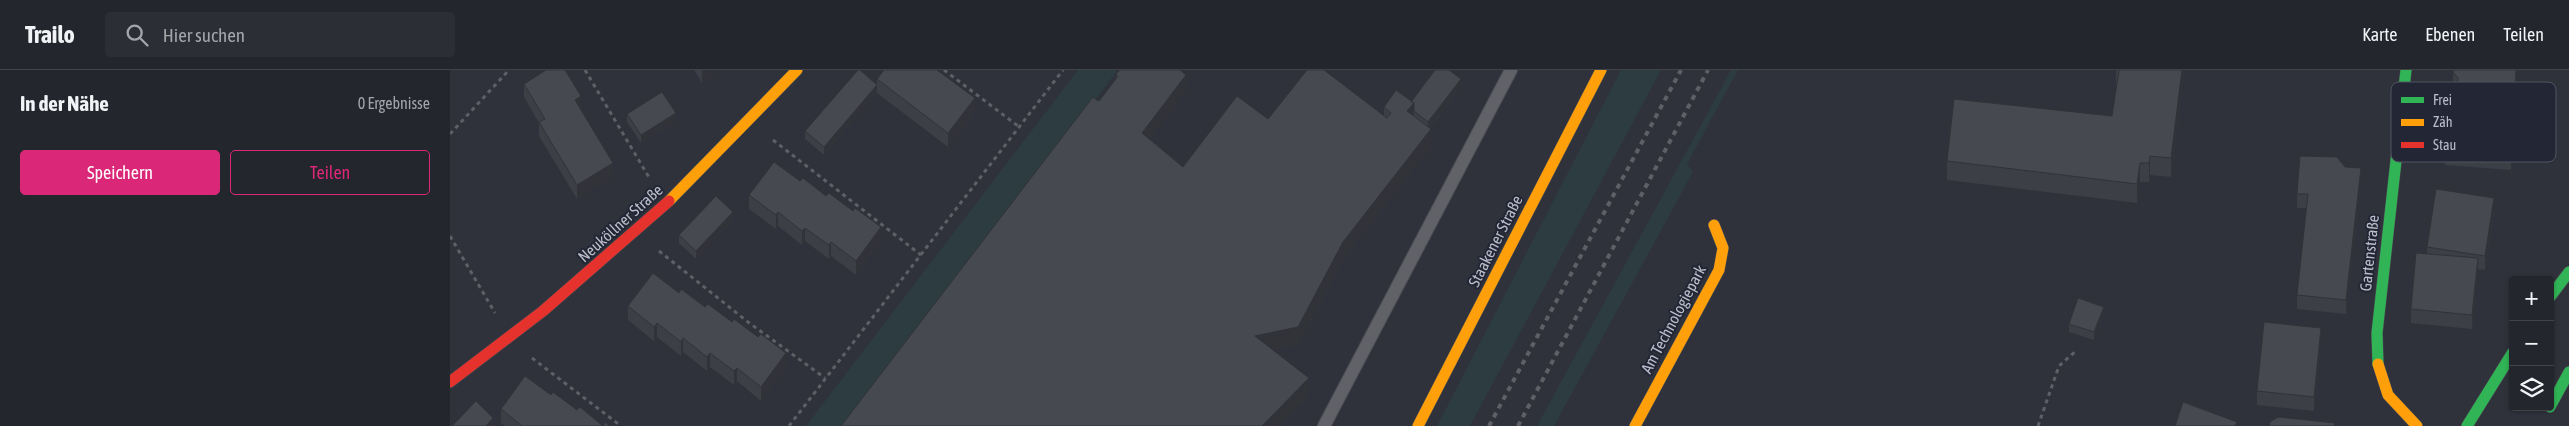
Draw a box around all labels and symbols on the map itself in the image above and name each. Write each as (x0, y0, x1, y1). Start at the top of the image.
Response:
legend (2391, 82, 2556, 162)
text: Frei (2433, 92, 2452, 108)
text: Zäh (2433, 114, 2453, 130)
text: Stau (2433, 137, 2456, 153)
street label: Neuköllner Straße (574, 180, 666, 266)
street label: Staakener Straße (1464, 192, 1526, 290)
street label: Gartenstraße (2356, 214, 2382, 292)
street label: Am Technologiepark (1637, 262, 1710, 377)

